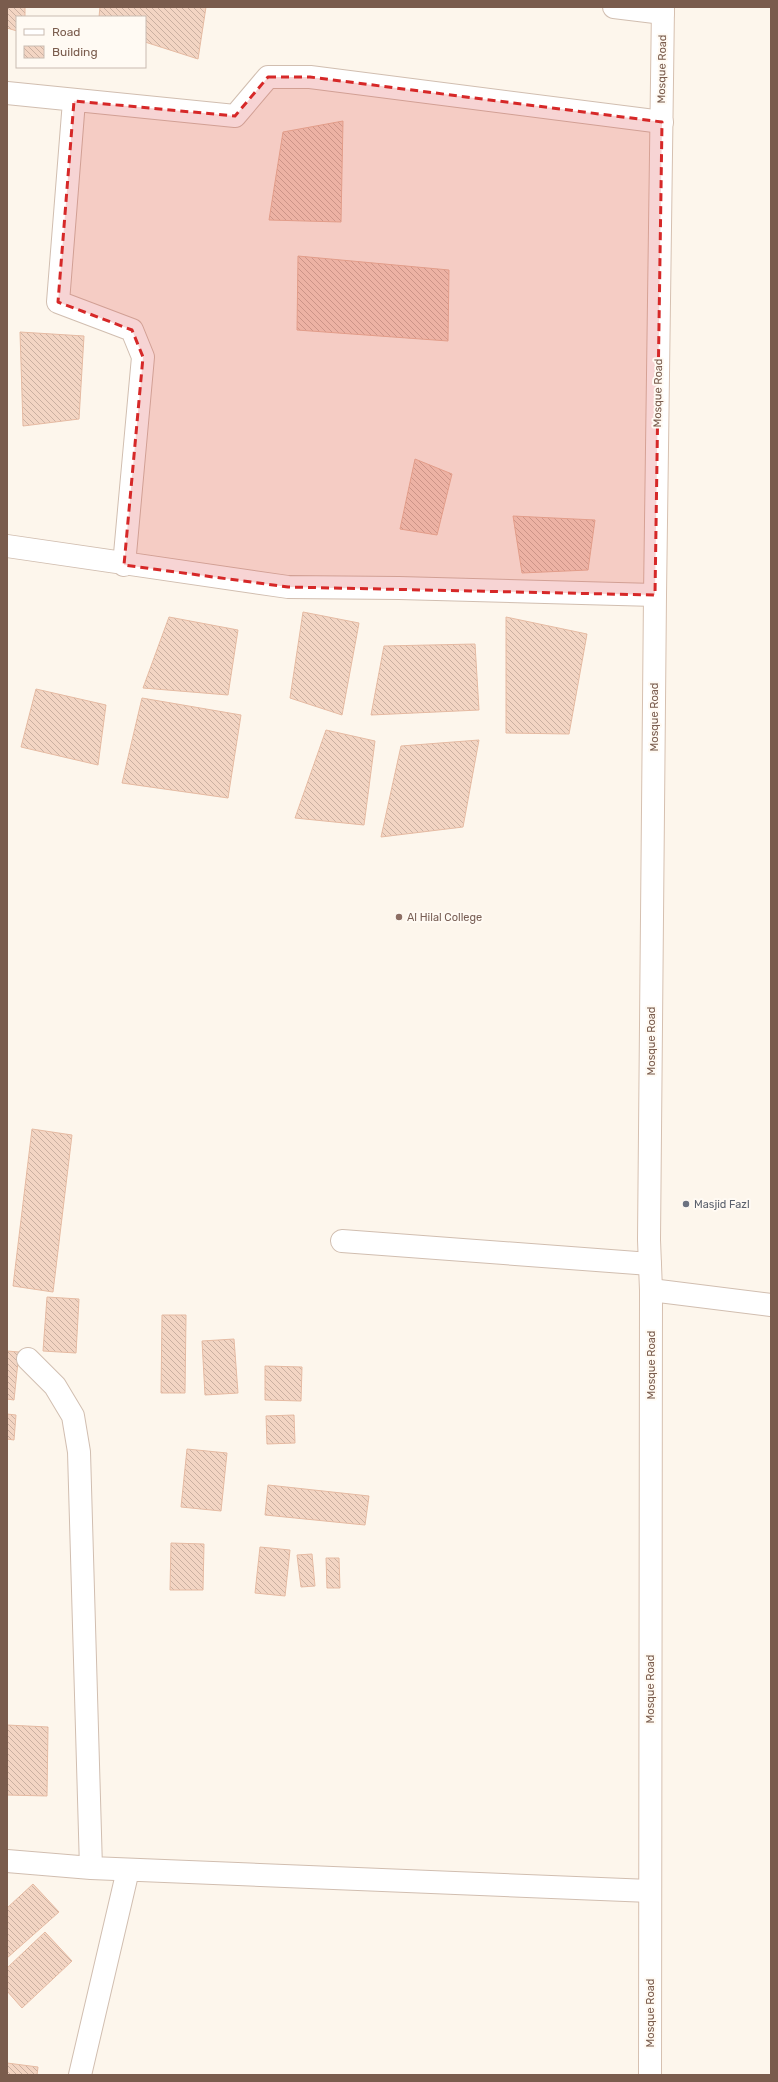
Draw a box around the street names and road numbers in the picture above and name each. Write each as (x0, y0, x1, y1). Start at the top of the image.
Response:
street label: Mosque Road (655, 35, 669, 103)
street label: Mosque Road (651, 359, 665, 427)
street label: Mosque Road (648, 683, 661, 751)
street label: Mosque Road (645, 1007, 658, 1075)
street label: Mosque Road (645, 1331, 658, 1399)
street label: Mosque Road (644, 1655, 657, 1723)
street label: Mosque Road (644, 1979, 657, 2047)

